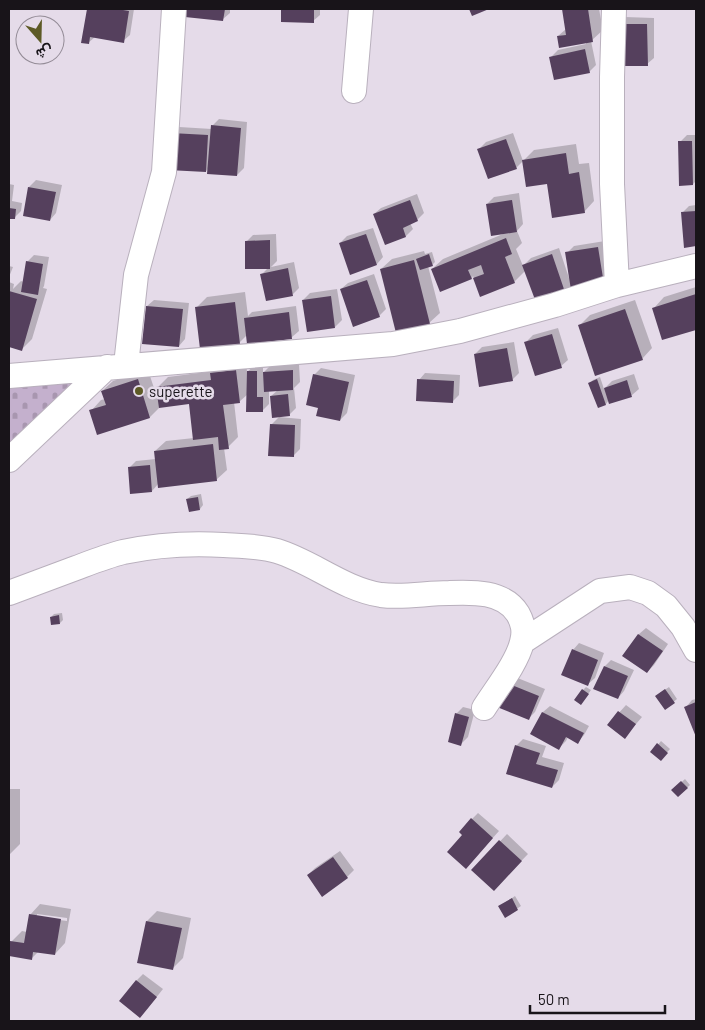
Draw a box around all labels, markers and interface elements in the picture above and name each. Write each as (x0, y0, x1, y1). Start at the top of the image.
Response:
north arrow (15, 15, 65, 65)
text: ش (33, 41, 55, 64)
place label: superette (149, 382, 212, 400)
marker: superette (133, 385, 145, 397)
scale bar (530, 982, 665, 1014)
text: 50 m (538, 990, 570, 1008)

